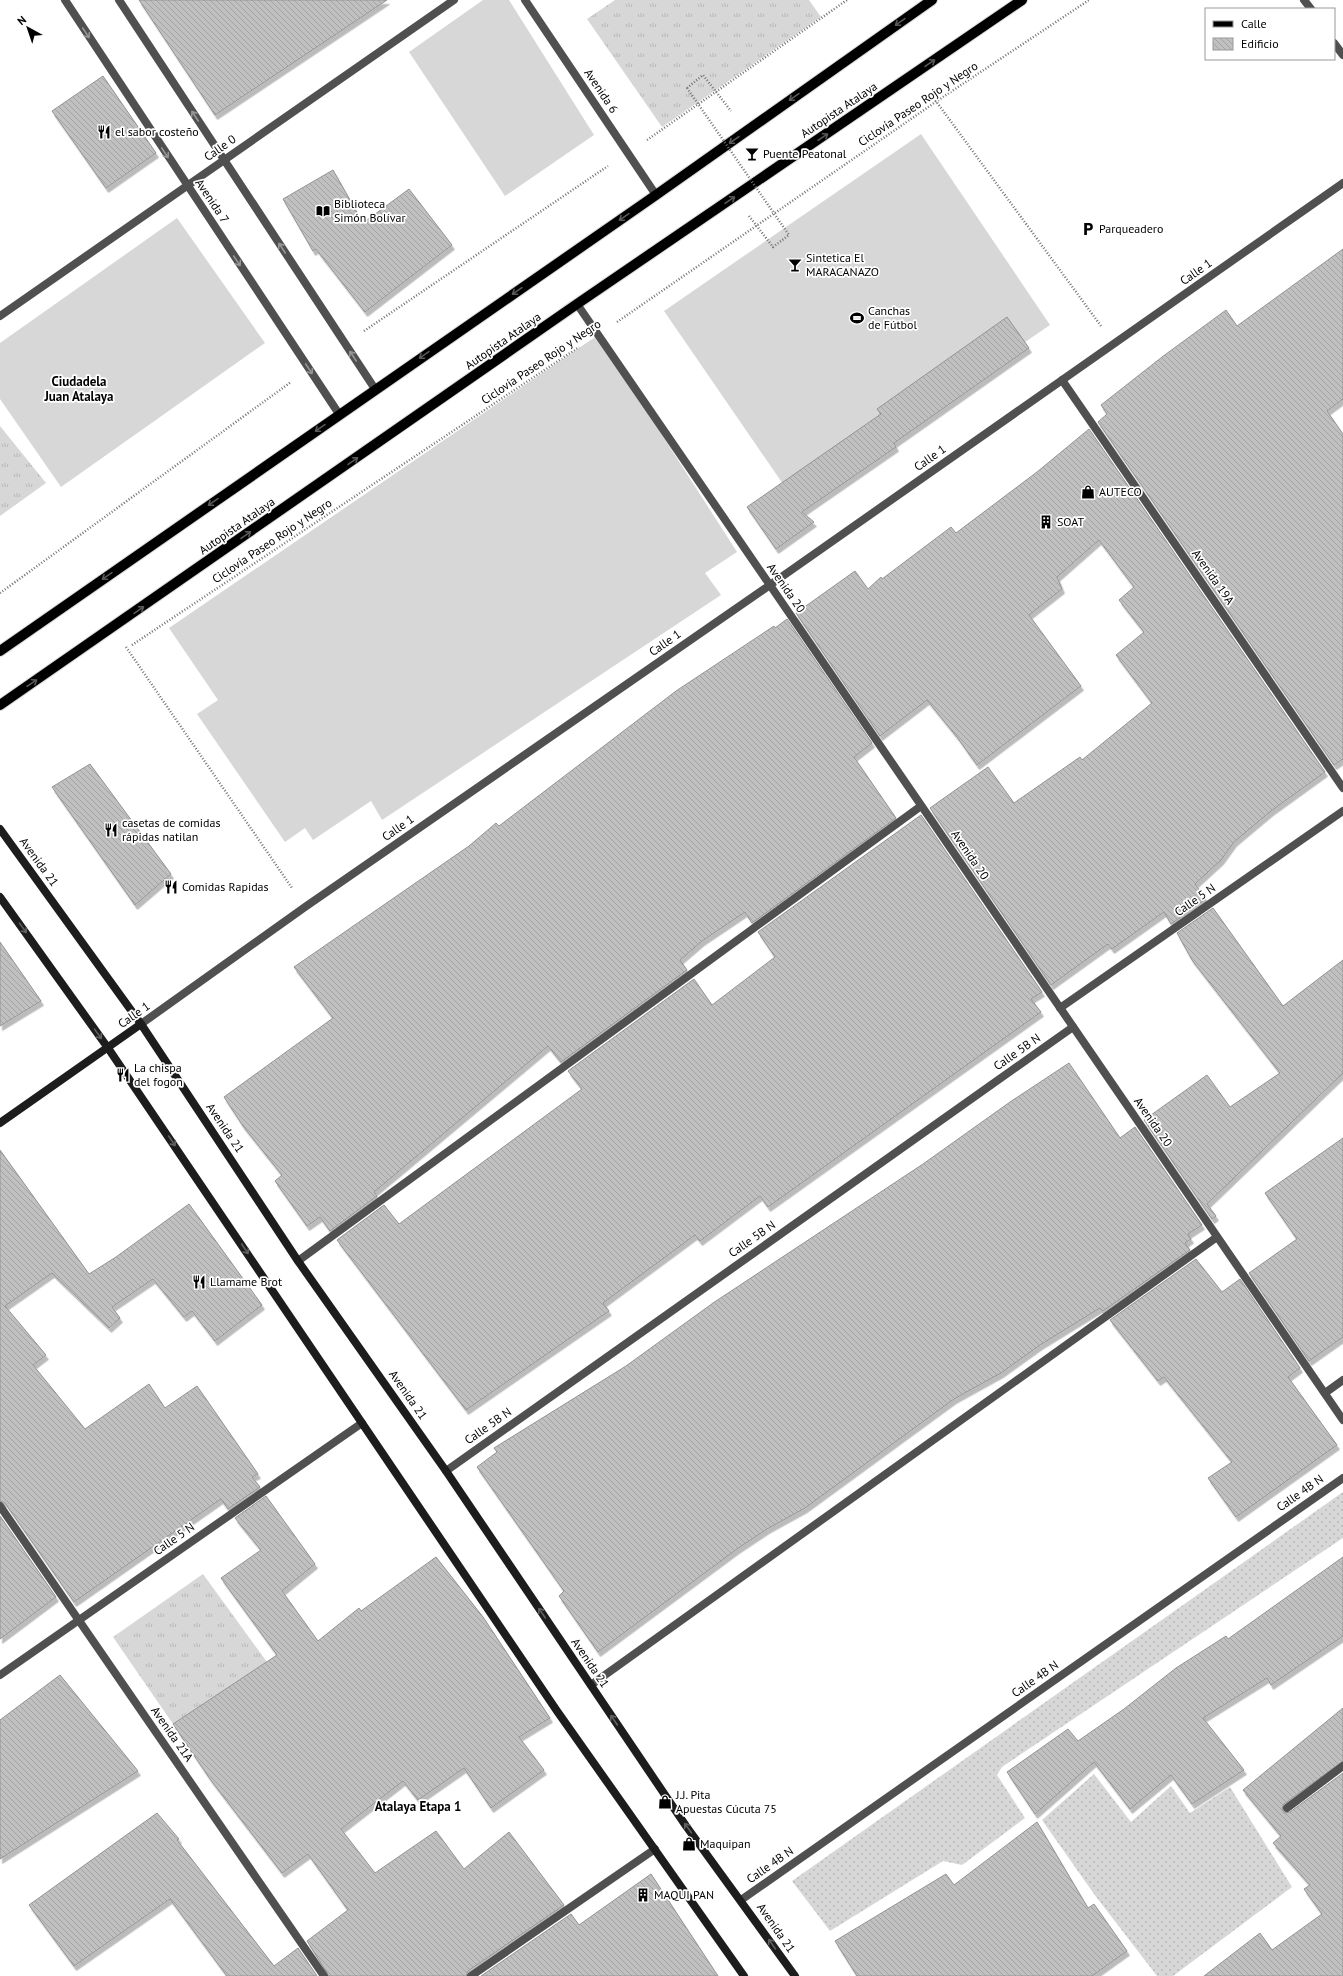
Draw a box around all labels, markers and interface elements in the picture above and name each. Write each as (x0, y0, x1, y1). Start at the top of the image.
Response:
north arrow (8, 8, 48, 48)
legend (1205, 8, 1335, 60)
text: N (14, 13, 29, 28)
text: Calle (1241, 16, 1267, 31)
one-way arrow (895, 18, 906, 27)
one-way arrow (82, 27, 90, 38)
text: Edificio (1241, 36, 1279, 51)
street label: Ciclovía Paseo Rojo y Negro (855, 58, 981, 149)
one-way arrow (924, 59, 935, 67)
street label: Avenida 6 (581, 66, 622, 116)
street label: Autopista Atalaya (797, 78, 880, 141)
one-way arrow (789, 93, 800, 101)
one-way arrow (191, 111, 199, 122)
restaurant icon: el sabor costeño (96, 124, 112, 140)
place label: el sabor costeño (115, 124, 199, 139)
street label: Calle 0 (201, 131, 239, 164)
one-way arrow (817, 133, 828, 141)
one-way arrow (729, 136, 740, 144)
bar icon: Puente Peatonal (744, 146, 760, 162)
place label: Puente Peatonal (763, 146, 847, 161)
one-way arrow (162, 147, 170, 159)
street label: Avenida 7 (192, 176, 233, 226)
place label: Biblioteca Simón Bolívar (334, 196, 406, 225)
one-way arrow (724, 196, 735, 204)
library icon: Biblioteca Simón Bolívar (315, 203, 331, 219)
one-way arrow (619, 213, 630, 221)
parking icon: Parqueadero (1080, 221, 1096, 237)
place label: Parqueadero (1099, 221, 1163, 236)
one-way arrow (278, 243, 286, 254)
place label: Sintetica El MARACANAZO (806, 250, 879, 279)
one-way arrow (233, 255, 241, 266)
street label: Calle 1 (1177, 255, 1215, 288)
bar icon: Sintetica El MARACANAZO (787, 257, 803, 273)
one-way arrow (512, 287, 523, 295)
place label: Canchas de Fútbol (868, 303, 917, 332)
street label: Autopista Atalaya (462, 309, 544, 372)
sports icon: Canchas de Fútbol (849, 310, 865, 326)
street label: Ciclovía Paseo Rojo y Negro (478, 316, 604, 407)
one-way arrow (349, 350, 357, 362)
one-way arrow (419, 351, 430, 359)
one-way arrow (305, 364, 313, 375)
district label: Ciudadela Juan Atalaya (43, 373, 114, 405)
one-way arrow (315, 424, 326, 432)
street label: Calle 1 (911, 441, 949, 474)
one-way arrow (347, 457, 358, 465)
shop icon: AUTECO (1080, 484, 1096, 500)
place label: AUTECO (1099, 484, 1142, 499)
street label: Autopista Atalaya (196, 494, 278, 557)
street label: Ciclovía Paseo Rojo y Negro (209, 495, 335, 586)
one-way arrow (208, 498, 219, 506)
building icon: SOAT (1038, 514, 1054, 530)
place label: SOAT (1057, 514, 1084, 529)
one-way arrow (240, 531, 251, 539)
street label: Avenida 19A (1189, 546, 1238, 607)
street label: Avenida 20 (764, 560, 809, 616)
one-way arrow (101, 572, 112, 580)
one-way arrow (134, 606, 145, 614)
street label: Calle 1 (646, 626, 684, 659)
one-way arrow (26, 679, 37, 687)
street label: Calle 1 (379, 811, 417, 844)
place label: casetas de comidas rápidas natilan (122, 815, 221, 844)
restaurant icon: casetas de comidas rápidas natilan (103, 822, 119, 838)
street label: Avenida 20 (948, 827, 993, 883)
street label: Avenida 21 (17, 834, 62, 889)
restaurant icon: Comidas Rapidas (163, 879, 179, 895)
place label: Comidas Rapidas (182, 879, 269, 894)
street label: Calle 5 N (1171, 880, 1218, 919)
one-way arrow (19, 923, 27, 934)
street label: Calle 1 (115, 998, 153, 1031)
one-way arrow (94, 1029, 102, 1040)
street label: Calle 5B N (990, 1030, 1043, 1073)
place label: La chispa del fogon (134, 1060, 183, 1089)
restaurant icon: La chispa del fogon (115, 1067, 131, 1083)
street label: Avenida 20 (1131, 1094, 1176, 1150)
street label: Avenida 21 (203, 1100, 248, 1155)
one-way arrow (168, 1136, 176, 1147)
street label: Calle 5B N (725, 1217, 778, 1260)
one-way arrow (241, 1243, 249, 1254)
restaurant icon: Llamame Brot (191, 1274, 207, 1290)
place label: Llamame Brot (210, 1274, 282, 1289)
street label: Avenida 21 (386, 1367, 431, 1422)
street label: Calle 5B N (461, 1404, 514, 1447)
street label: Calle 4B N (1273, 1471, 1326, 1514)
street label: Calle 5 N (150, 1519, 197, 1558)
one-way arrow (537, 1607, 546, 1618)
street label: Avenida 21 (568, 1635, 613, 1690)
street label: Calle 4B N (1008, 1657, 1061, 1700)
street label: Avenida 21A (148, 1703, 197, 1764)
one-way arrow (610, 1715, 618, 1726)
place label: J.J. Pita Apuestas Cúcuta 75 (675, 1787, 777, 1816)
shop icon: J.J. Pita Apuestas Cúcuta 75 (657, 1794, 673, 1810)
district label: Atalaya Etapa 1 (375, 1798, 461, 1815)
one-way arrow (683, 1822, 692, 1833)
shop icon: Maquipan (681, 1836, 697, 1852)
place label: Maquipan (700, 1836, 751, 1851)
street label: Calle 4B N (743, 1843, 796, 1886)
building icon: MAQUI PAN (635, 1887, 651, 1903)
place label: MAQUI PAN (654, 1887, 714, 1902)
street label: Avenida 21 (754, 1900, 799, 1955)
one-way arrow (768, 1939, 776, 1950)

